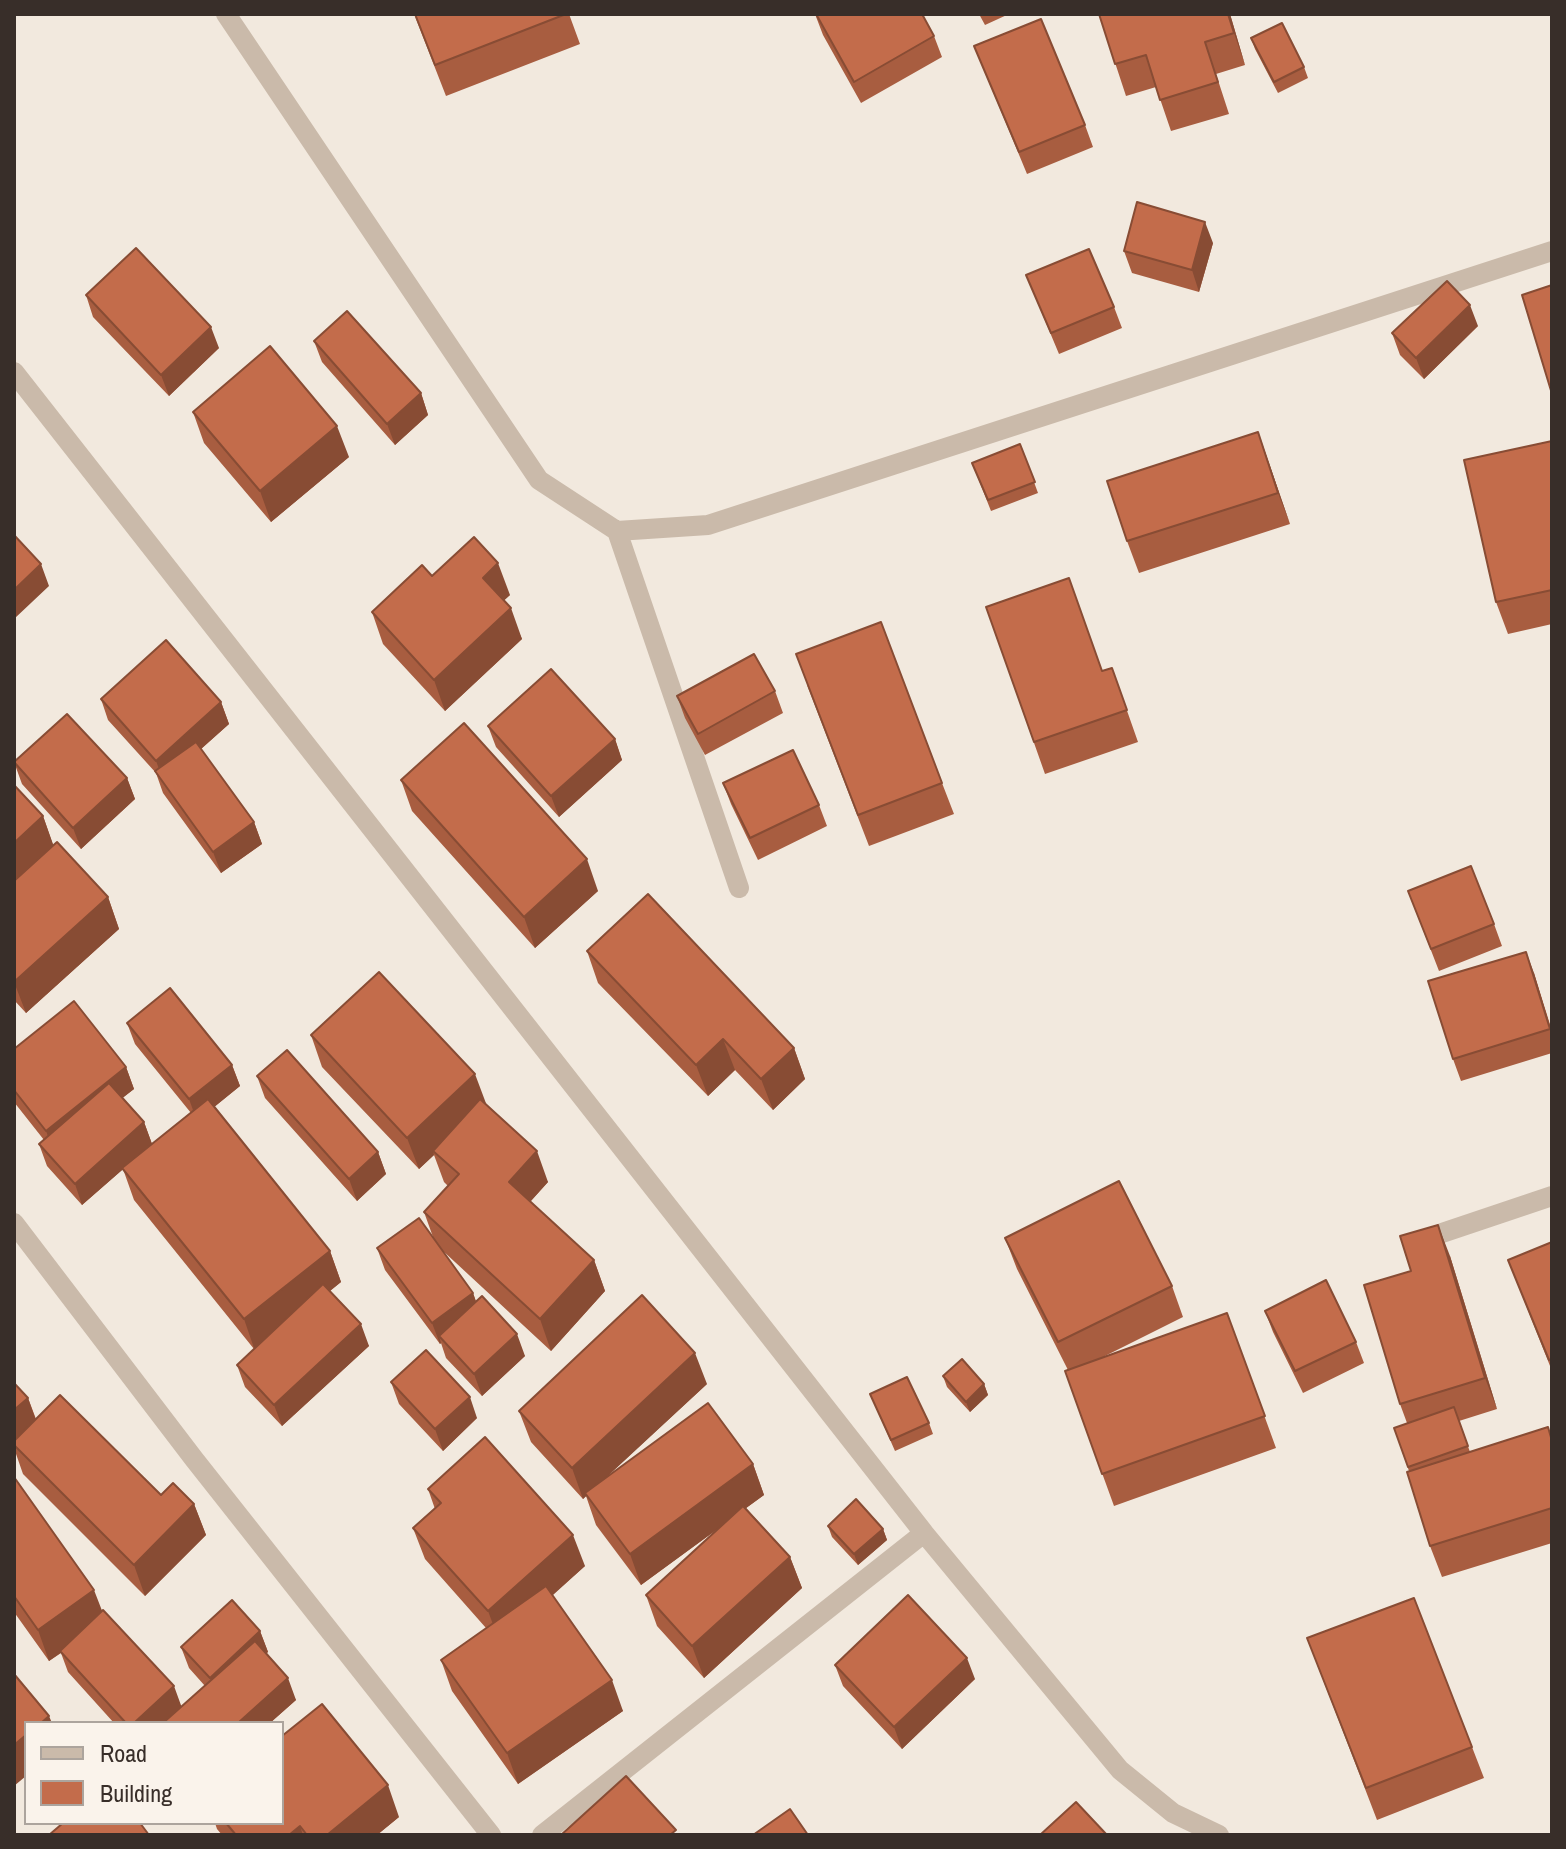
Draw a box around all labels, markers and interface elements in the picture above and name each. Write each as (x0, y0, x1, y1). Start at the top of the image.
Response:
legend (24, 1721, 284, 1825)
text: Road (100, 1737, 147, 1769)
text: Building (100, 1777, 172, 1809)

